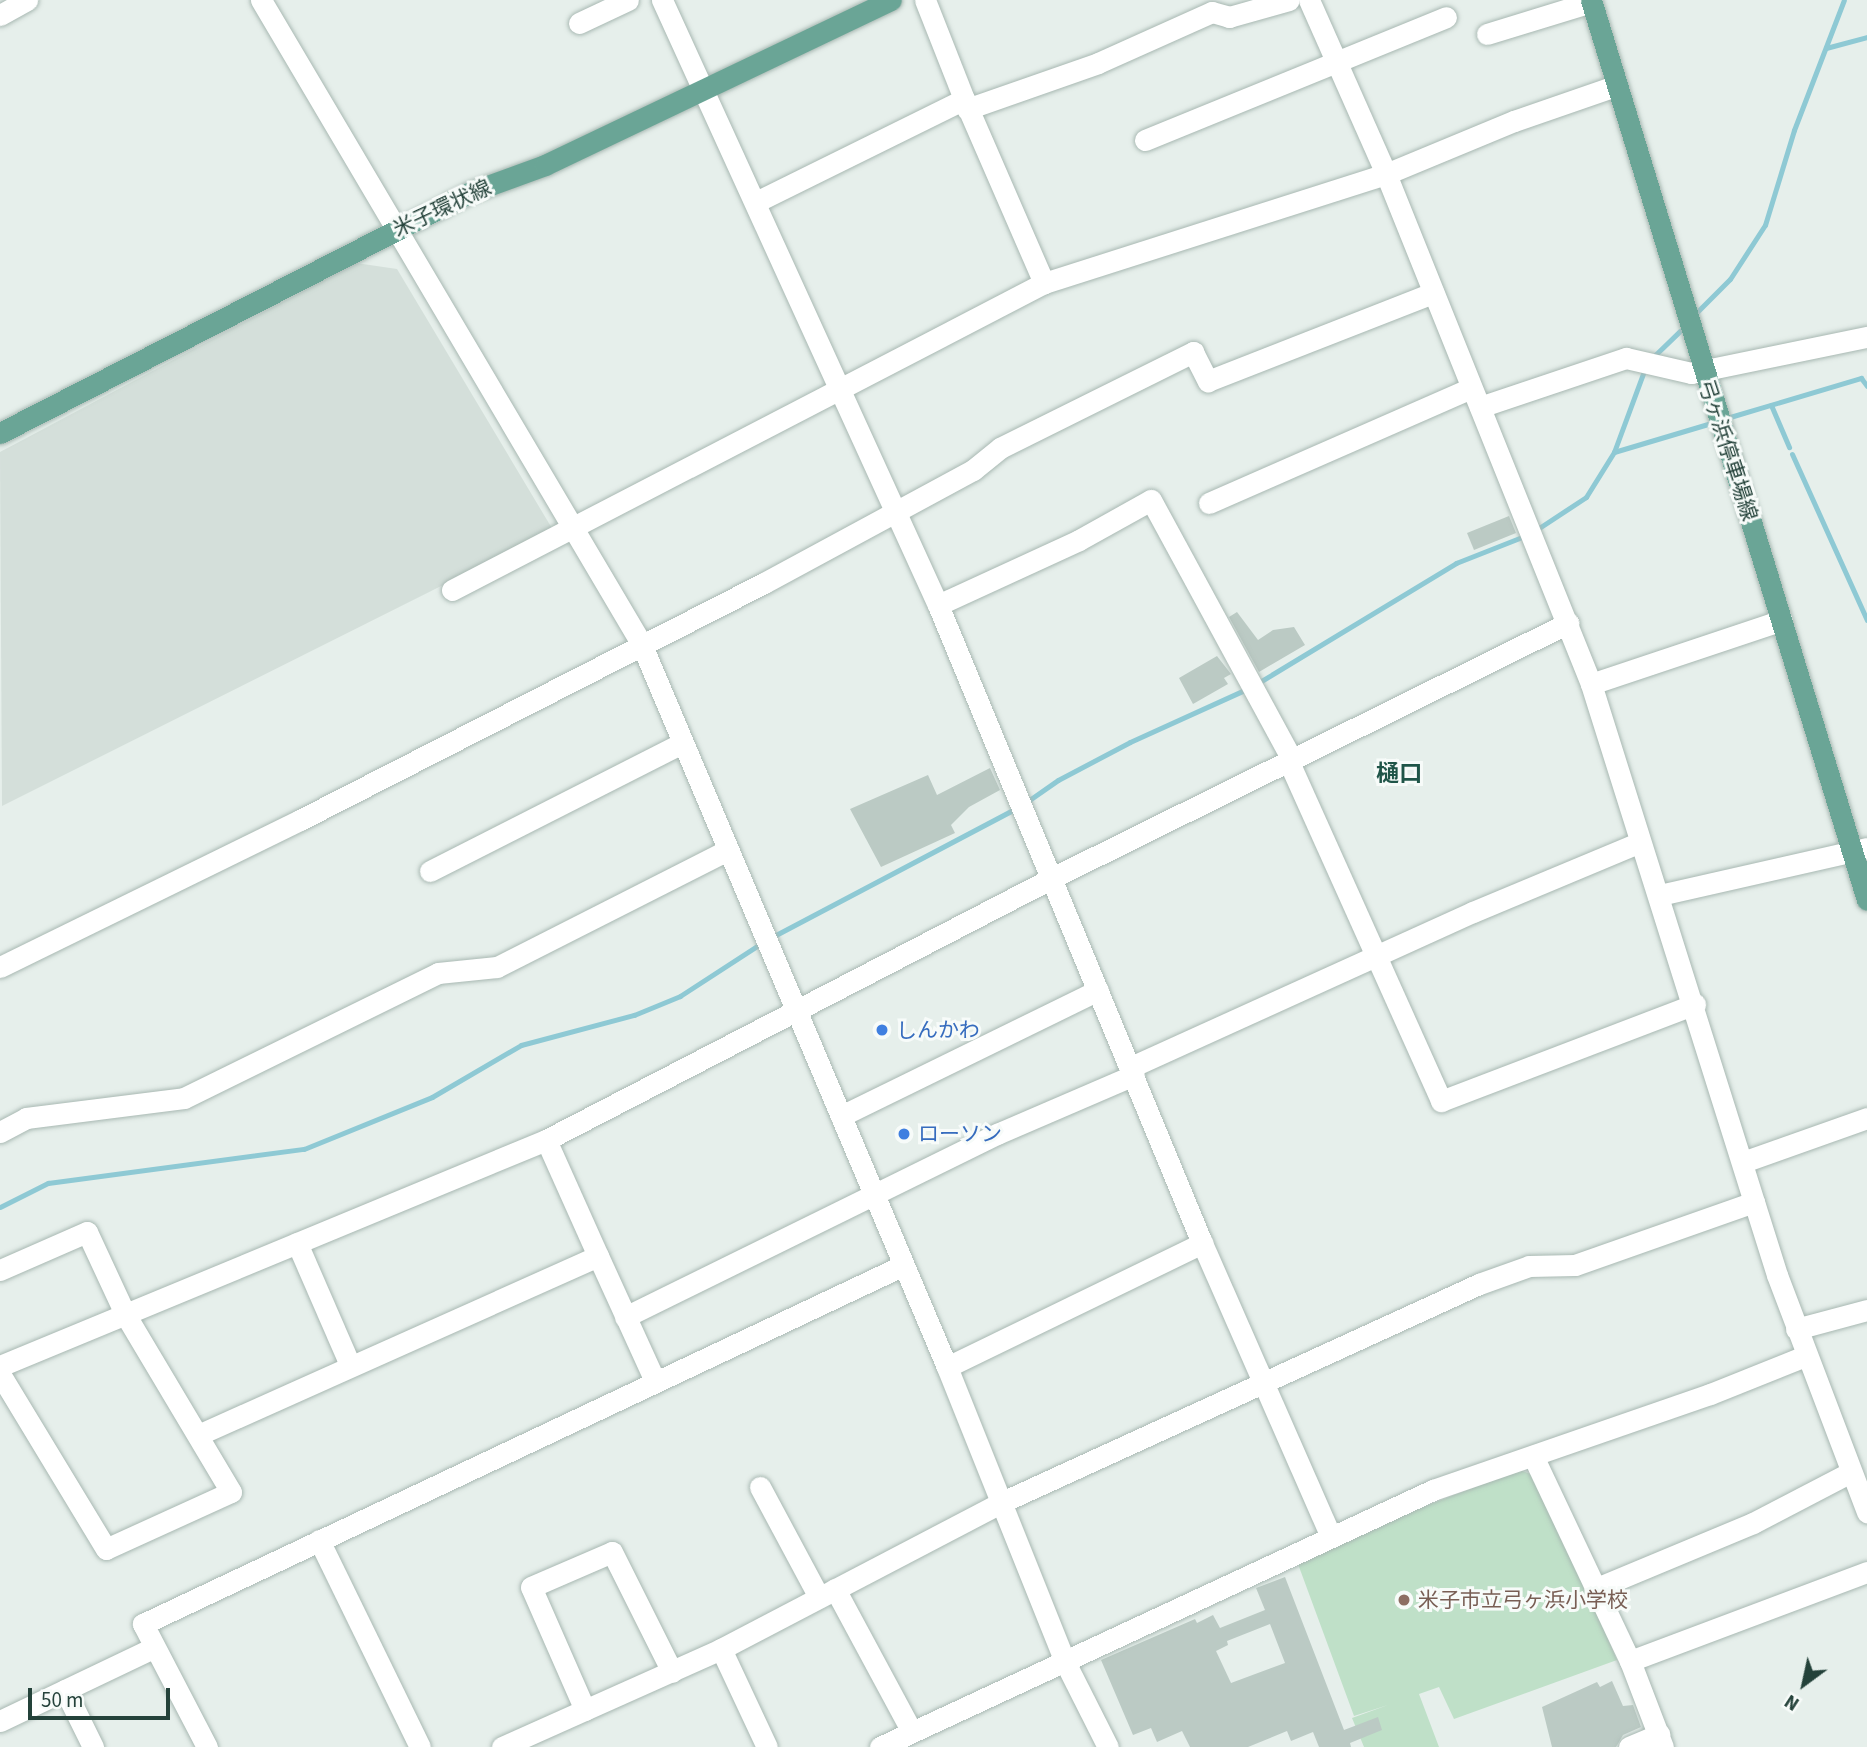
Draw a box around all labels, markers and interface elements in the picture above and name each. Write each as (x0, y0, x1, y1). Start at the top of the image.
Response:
street label: 米子環状線 (389, 174, 495, 242)
street label: 弓ヶ浜停車場線 (1693, 376, 1763, 524)
district label: 樋口 (1376, 760, 1422, 788)
place label: しんかわ (896, 1017, 980, 1043)
marker: しんかわ (874, 1022, 890, 1038)
place label: ローソン (918, 1121, 1002, 1147)
marker: ローソン (896, 1126, 912, 1142)
place label: 米子市立弓ヶ浜小学校 (1418, 1587, 1628, 1613)
marker: 米子市立弓ヶ浜小学校 (1396, 1592, 1412, 1608)
north arrow (1769, 1649, 1839, 1719)
scale bar (32, 1674, 173, 1718)
text: 50 m (41, 1685, 83, 1715)
text: N (1780, 1687, 1805, 1717)

